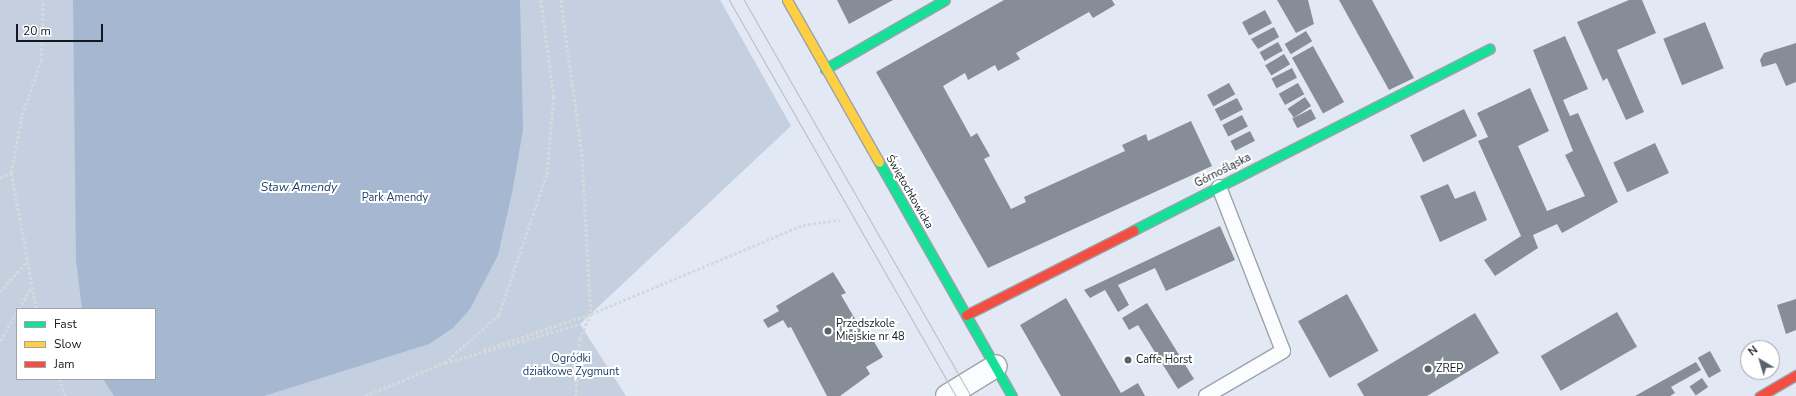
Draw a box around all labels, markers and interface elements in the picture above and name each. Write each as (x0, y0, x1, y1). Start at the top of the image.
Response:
scale bar (18, 16, 105, 42)
text: 20 m (23, 23, 51, 39)
street label: Górnośląska (1193, 151, 1253, 191)
street label: Świętochłowicka (883, 153, 935, 231)
water label: Staw Amendy (261, 181, 337, 195)
park label: Park Amendy (362, 191, 428, 205)
legend (16, 308, 156, 380)
text: Fast (54, 316, 77, 332)
place label: Przedszkole Miejskie nr 48 (836, 318, 905, 344)
marker: Przedszkole Miejskie nr 48 (823, 326, 833, 336)
text: Slow (54, 336, 82, 352)
north arrow (1740, 340, 1780, 380)
text: N (1745, 342, 1761, 359)
park label: Ogródki działkowe Zygmunt (523, 353, 619, 379)
place label: Caffe Horst (1136, 353, 1192, 367)
marker: Caffe Horst (1123, 355, 1133, 365)
text: Jam (54, 356, 75, 372)
place label: ZREP (1436, 362, 1463, 376)
marker: ZREP (1423, 364, 1433, 374)

